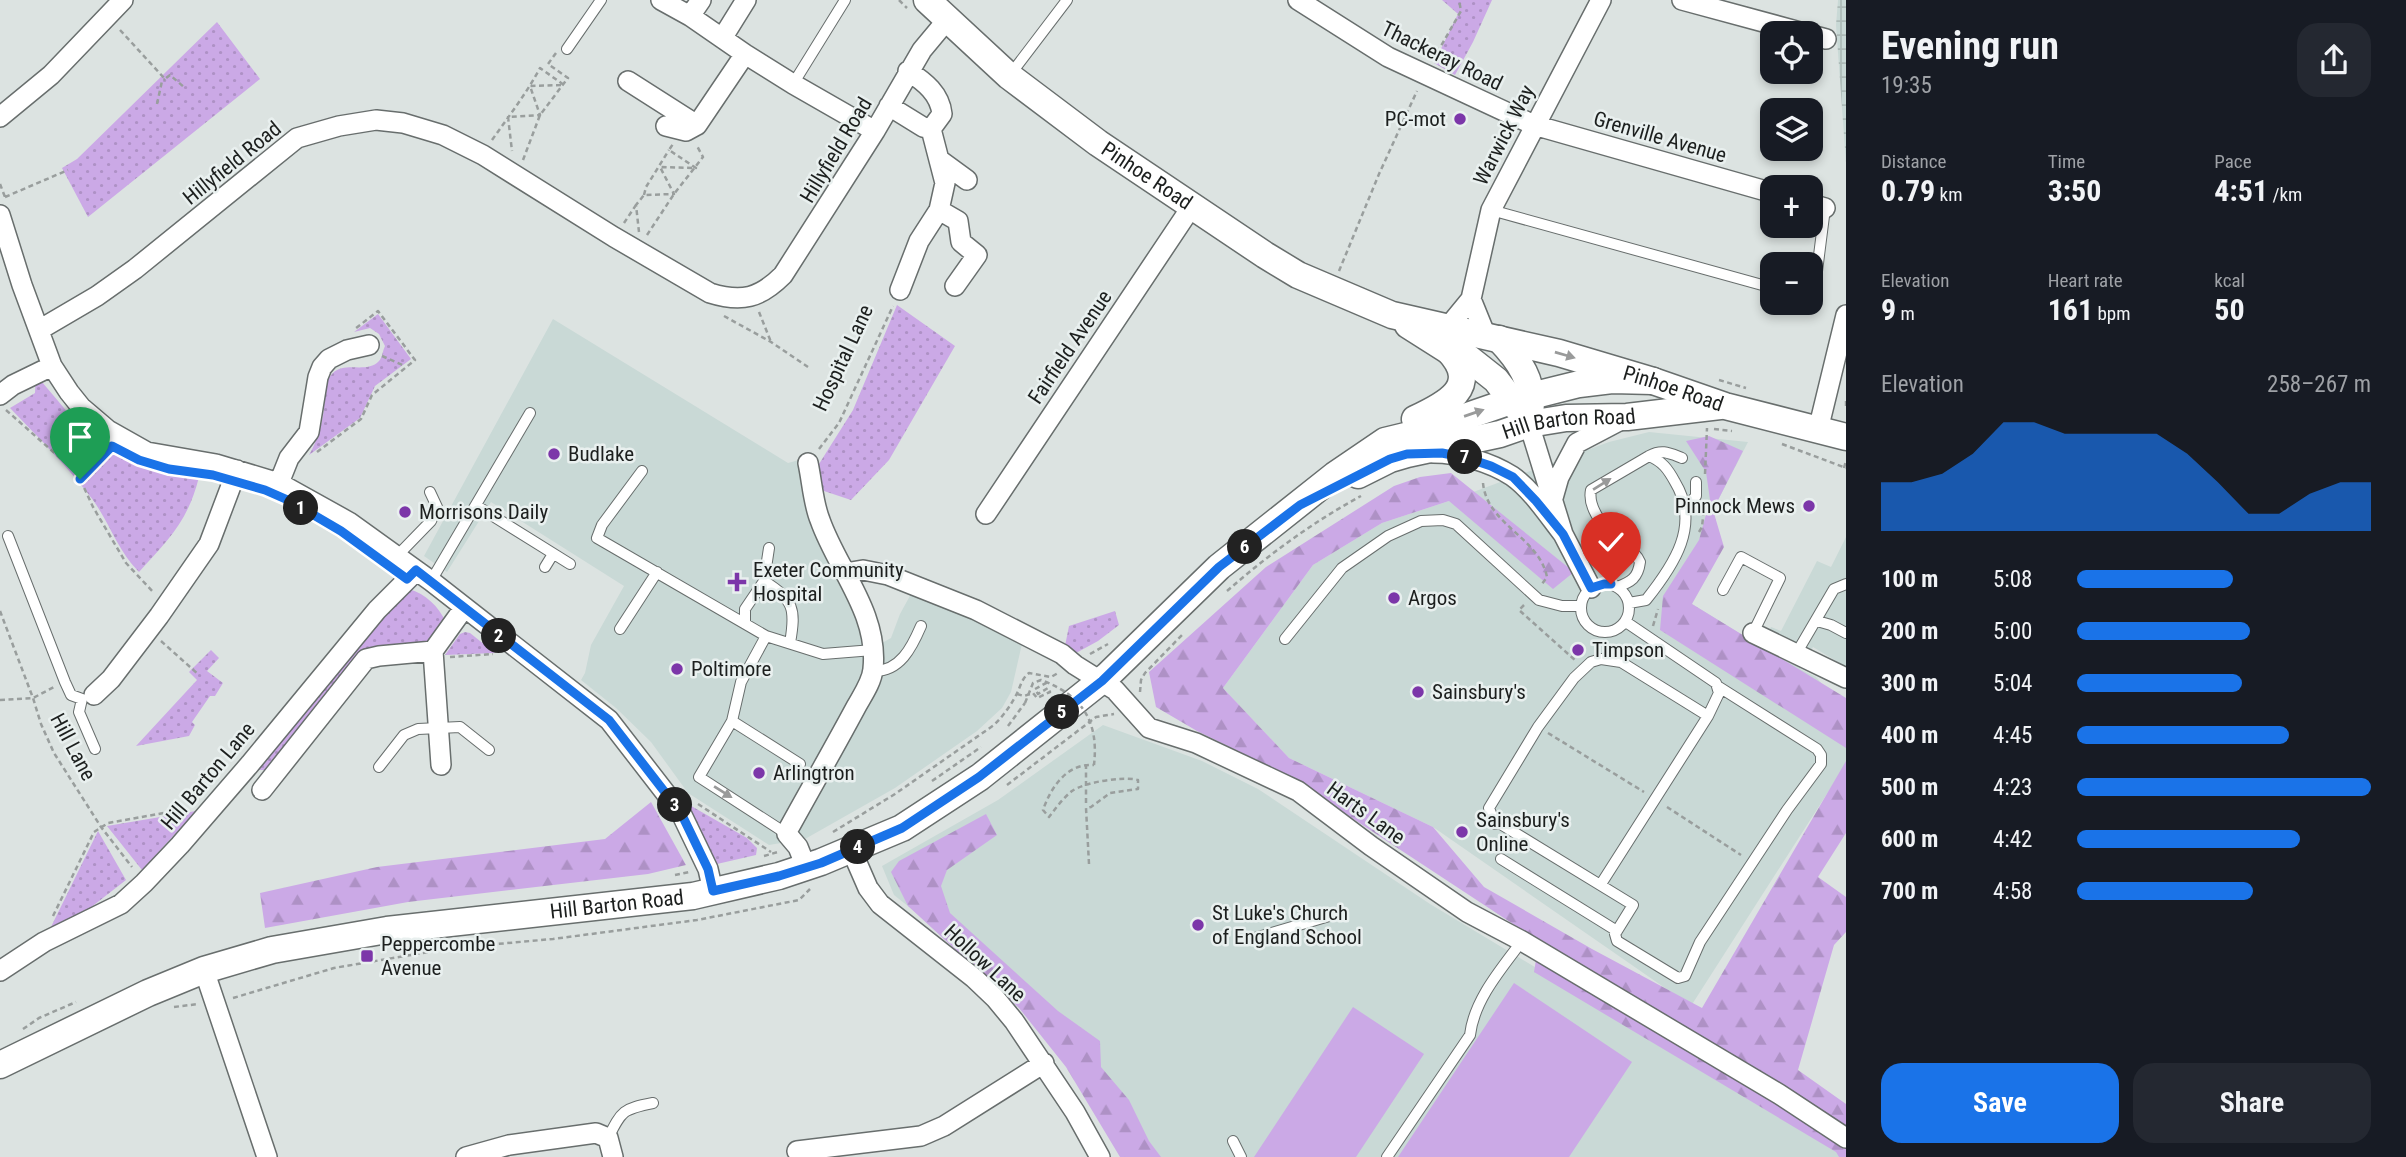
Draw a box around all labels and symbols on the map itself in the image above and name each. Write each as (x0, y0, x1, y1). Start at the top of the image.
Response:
street label: Thackeray Road (1378, 16, 1506, 96)
street label: Warwick Way (1469, 81, 1540, 189)
street label: Hillyfield Road (795, 93, 877, 207)
place label: PC-mot (1385, 107, 1446, 131)
street label: Grenville Avenue (1591, 107, 1729, 167)
marker: PC-mot (1452, 111, 1468, 127)
street label: Hillyfield Road (178, 116, 286, 210)
street label: Pinhoe Road (1097, 137, 1197, 215)
street label: Fairfield Avenue (1023, 286, 1117, 408)
street label: Hospital Lane (808, 301, 878, 415)
one-way arrow (1555, 350, 1576, 360)
street label: Pinhoe Road (1620, 361, 1727, 417)
street label: Hill Barton Road (1499, 404, 1637, 444)
pin (50, 407, 110, 479)
one-way arrow (1463, 407, 1484, 418)
pin: 7 (1448, 440, 1482, 475)
place label: Budlake (568, 442, 634, 466)
marker: Budlake (546, 446, 562, 462)
one-way arrow (1592, 477, 1611, 490)
pin: 1 (284, 490, 318, 526)
place label: Pinnock Mews (1675, 494, 1795, 518)
marker: Pinnock Mews (1801, 498, 1817, 514)
place label: Morrisons Daily (419, 500, 548, 524)
marker: Morrisons Daily (397, 504, 413, 520)
pin (1581, 512, 1641, 584)
pin: 6 (1228, 530, 1262, 564)
place label: Exeter Community Hospital (753, 558, 904, 606)
marker: Exeter Community Hospital (727, 572, 747, 592)
place label: Argos (1408, 586, 1457, 610)
marker: Argos (1386, 590, 1402, 606)
pin: 2 (482, 618, 516, 654)
place label: Timpson (1592, 638, 1664, 662)
marker: Timpson (1570, 642, 1586, 658)
place label: Poltimore (691, 657, 771, 681)
marker: Poltimore (669, 661, 685, 677)
place label: Sainsbury's (1432, 680, 1526, 704)
marker: Sainsbury's (1410, 684, 1426, 700)
pin: 5 (1044, 694, 1080, 730)
street label: Hill Lane (45, 709, 101, 785)
street label: Hill Barton Lane (156, 717, 260, 834)
place label: Arlingtron (773, 761, 855, 785)
marker: Arlingtron (751, 765, 767, 781)
street label: Harts Lane (1322, 777, 1410, 849)
one-way arrow (713, 785, 732, 798)
pin: 3 (658, 788, 692, 822)
place label: Sainsbury's Online (1476, 808, 1570, 856)
marker: Sainsbury's Online (1454, 824, 1470, 840)
pin: 4 (840, 830, 876, 864)
street label: Hill Barton Road (549, 885, 685, 924)
place label: St Luke's Church of England School (1212, 901, 1362, 949)
marker: St Luke's Church of England School (1190, 917, 1206, 933)
street label: Hollow Lane (939, 919, 1031, 1007)
place label: Peppercombe Avenue (381, 932, 496, 980)
marker: Peppercombe Avenue (359, 948, 375, 964)

